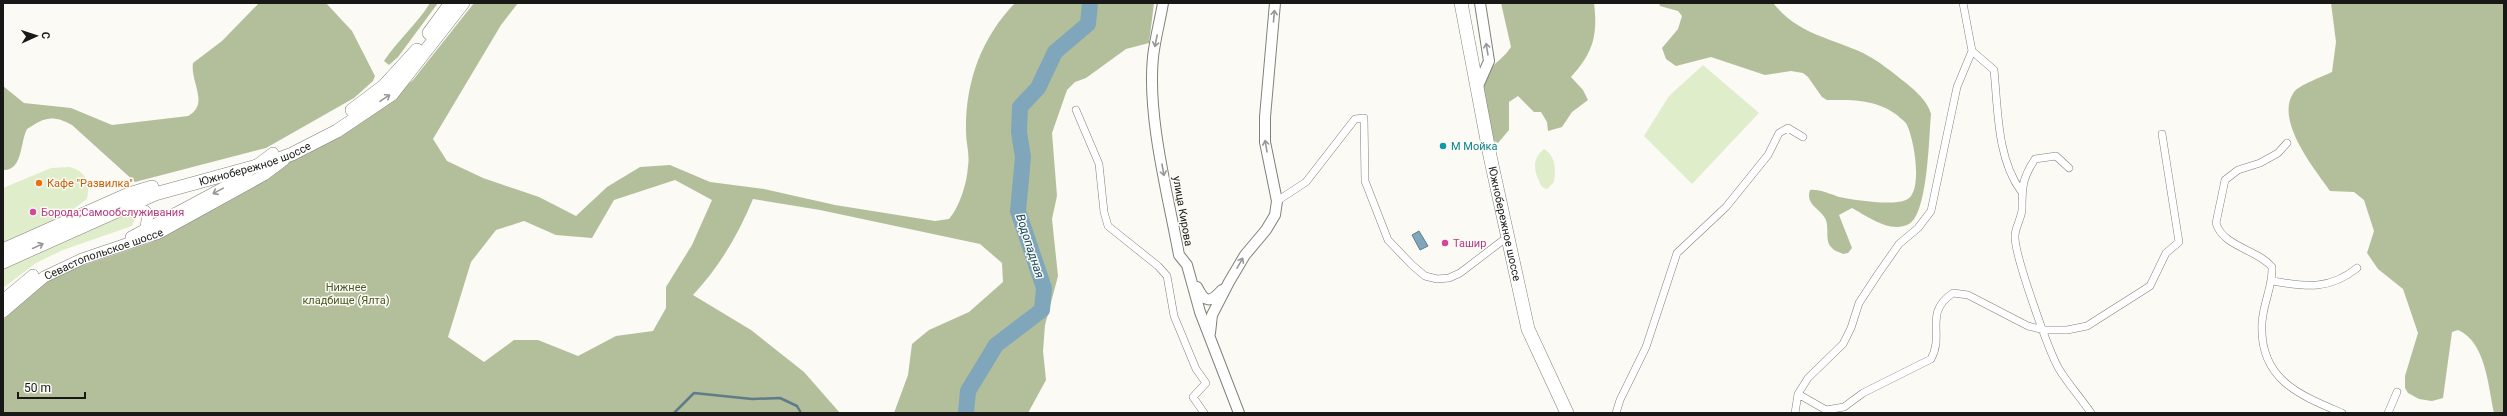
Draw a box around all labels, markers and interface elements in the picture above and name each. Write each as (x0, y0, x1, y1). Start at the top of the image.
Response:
one-way arrow (1271, 10, 1278, 23)
north arrow (16, 16, 56, 56)
text: С (39, 32, 52, 39)
one-way arrow (1152, 34, 1160, 47)
one-way arrow (1483, 43, 1491, 56)
one-way arrow (379, 94, 390, 102)
street label: Южнобережное шоссе (198, 139, 313, 189)
one-way arrow (1262, 140, 1270, 153)
place label: М Мойка (1451, 140, 1498, 153)
marker: М Мойка (1438, 141, 1448, 151)
one-way arrow (1159, 164, 1167, 177)
street label: Южнобережное шоссе (1485, 165, 1523, 282)
street label: улица Кирова (1170, 175, 1195, 247)
place label: Кафе "Развилка" (47, 177, 133, 190)
marker: Кафе "Развилка" (34, 178, 44, 188)
one-way arrow (212, 187, 224, 195)
place label: Борода;Самообслуживания (41, 206, 184, 219)
marker: Борода;Самообслуживания (28, 207, 38, 217)
water label: Водопадная (1013, 212, 1047, 280)
street label: Севастопольское шоссе (42, 226, 166, 283)
place label: Ташир (1453, 237, 1486, 250)
marker: Ташир (1440, 238, 1450, 248)
one-way arrow (32, 241, 44, 249)
one-way arrow (1236, 257, 1244, 269)
park label: Нижнее кладбище (Ялта) (302, 281, 390, 307)
scale bar (18, 374, 85, 400)
text: 50 m (24, 381, 51, 395)

